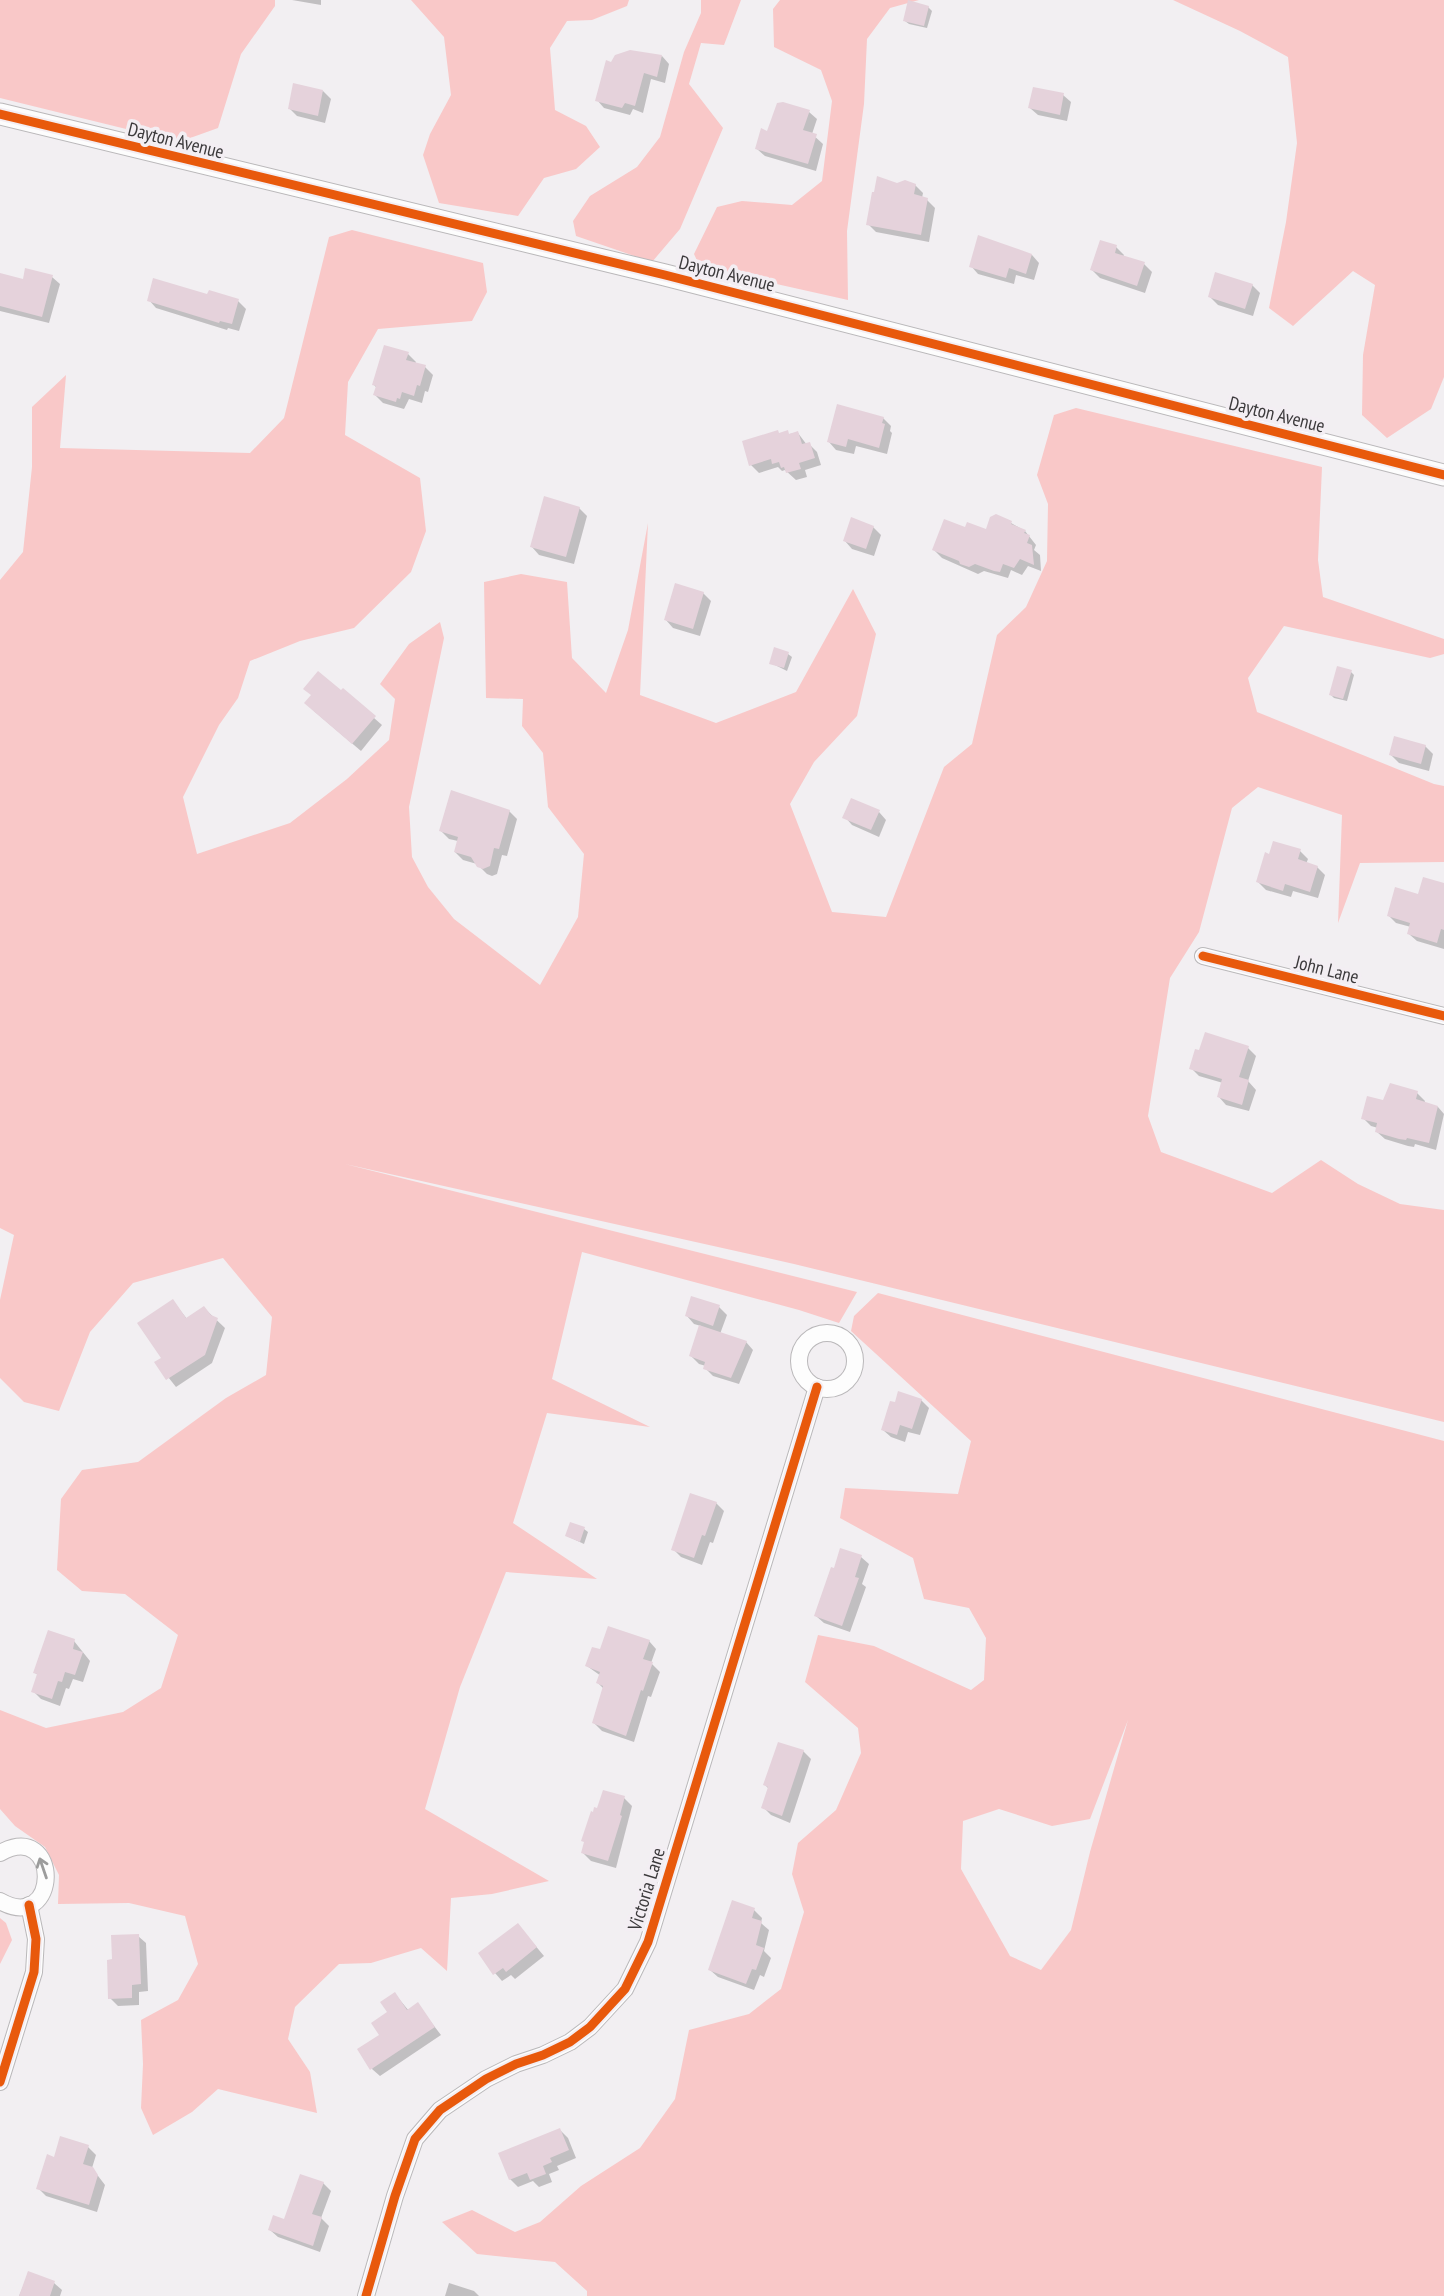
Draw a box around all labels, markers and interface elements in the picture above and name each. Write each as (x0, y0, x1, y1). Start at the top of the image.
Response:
street label: Dayton Avenue (126, 117, 227, 164)
street label: Dayton Avenue (677, 250, 778, 297)
street label: Dayton Avenue (1227, 391, 1328, 438)
street label: John Lane (1292, 949, 1362, 989)
street label: Victoria Lane (622, 1845, 670, 1934)
one-way arrow (36, 1858, 48, 1879)

